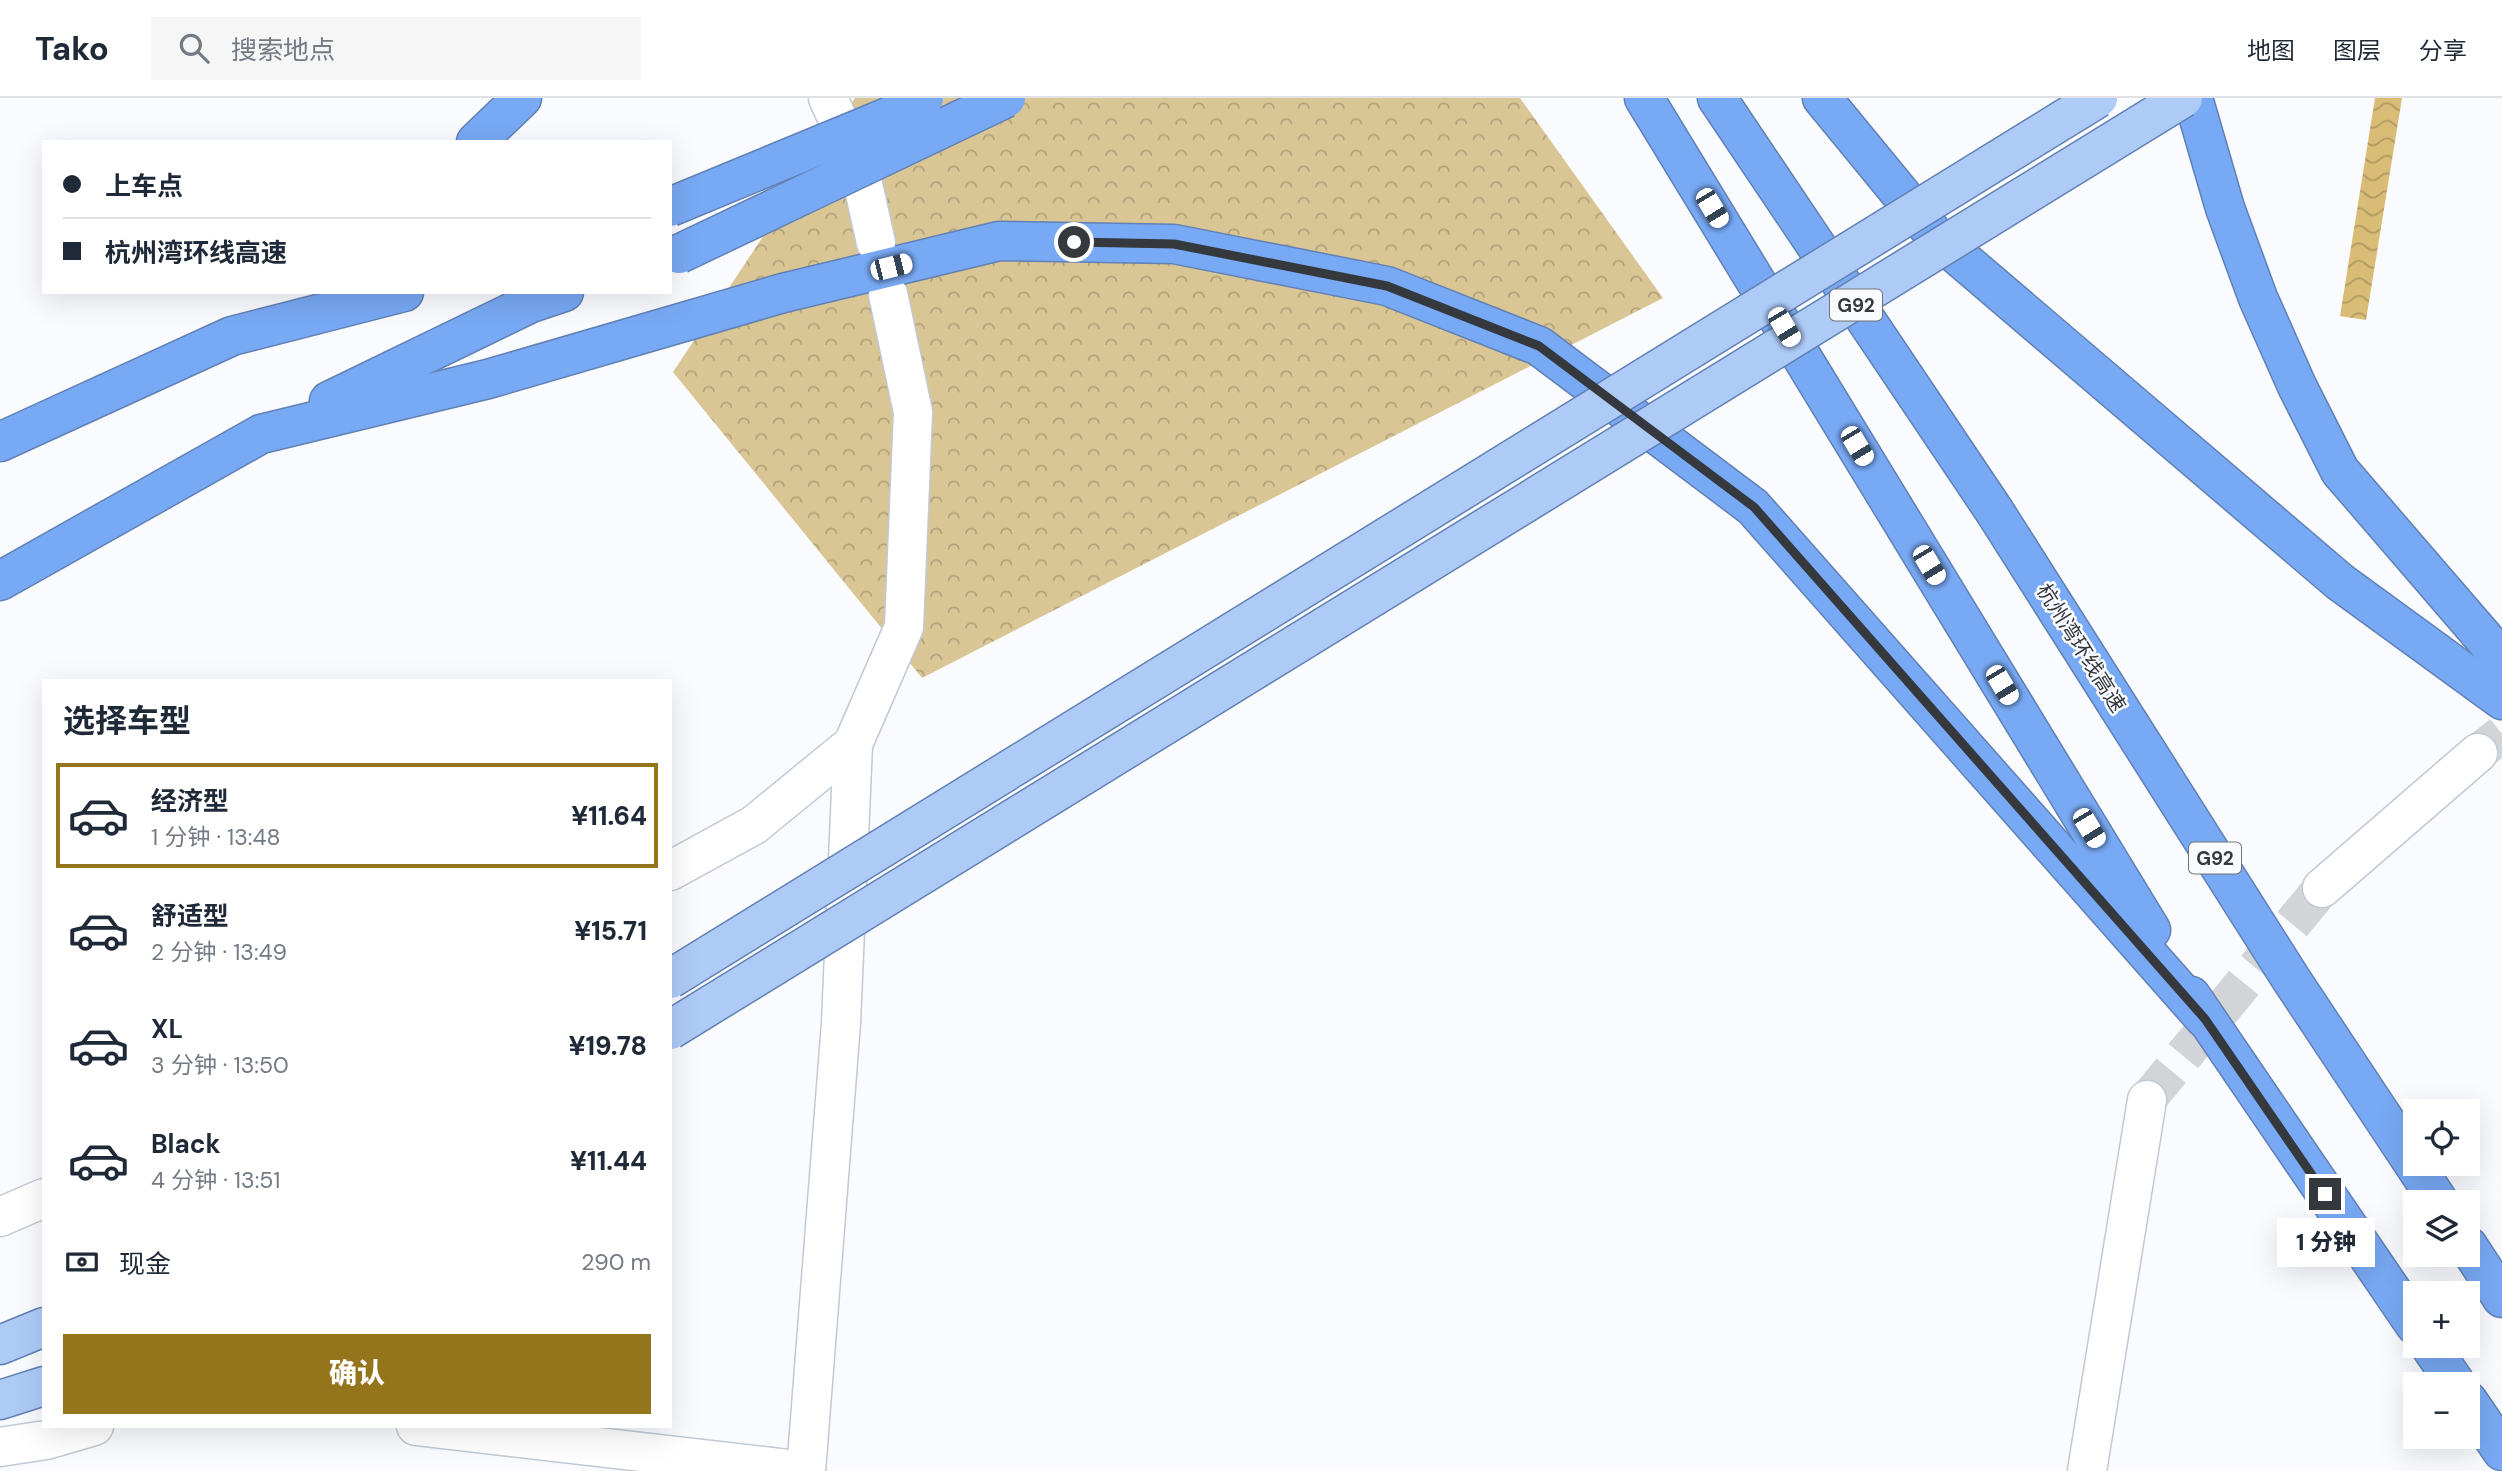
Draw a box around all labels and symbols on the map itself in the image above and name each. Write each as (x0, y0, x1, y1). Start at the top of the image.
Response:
car (1693, 185, 1732, 231)
route start (1058, 226, 1090, 258)
car (869, 252, 914, 282)
road number: G92 (1830, 290, 1882, 321)
car (1765, 304, 1804, 350)
car (1838, 423, 1877, 469)
car (1910, 542, 1949, 588)
street label: 杭州湾环线高速 (2030, 578, 2132, 718)
car (1983, 662, 2022, 708)
car (2070, 805, 2109, 851)
road number: G92 (2189, 842, 2241, 874)
route end (2309, 1178, 2341, 1210)
callout: 1 分钟 (2276, 1218, 2374, 1268)

